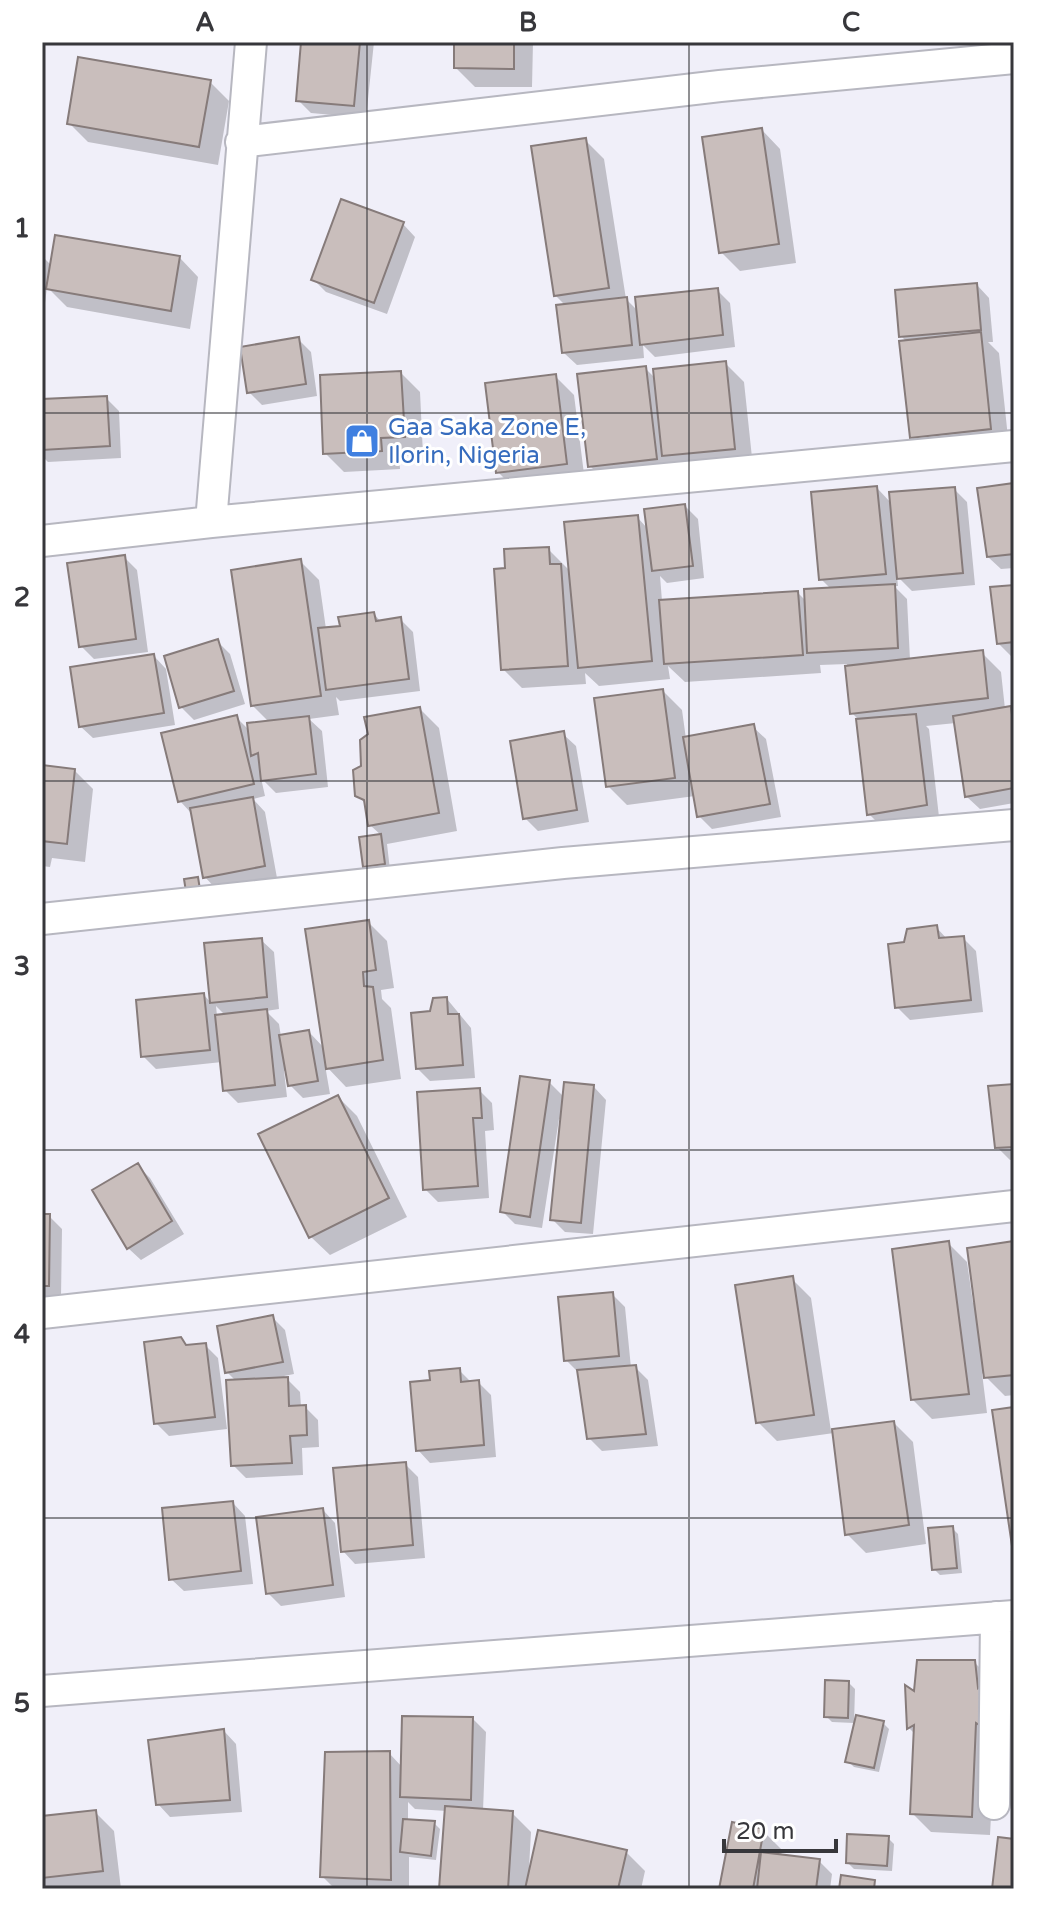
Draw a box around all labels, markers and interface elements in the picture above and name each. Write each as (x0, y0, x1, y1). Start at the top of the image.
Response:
text: A (195, 7, 215, 38)
text: B (519, 7, 537, 38)
text: C (842, 7, 860, 38)
text: 1 (14, 213, 30, 244)
place label: Gaa Saka Zone E, Ilorin, Nigeria (388, 413, 586, 470)
shop icon: Gaa Saka Zone E, Ilorin, Nigeria (343, 422, 381, 460)
text: 2 (14, 582, 30, 613)
text: 3 (14, 951, 30, 982)
text: 4 (14, 1319, 30, 1350)
text: 5 (14, 1688, 30, 1719)
scale bar (724, 1803, 836, 1853)
text: 20 m (736, 1817, 794, 1846)

